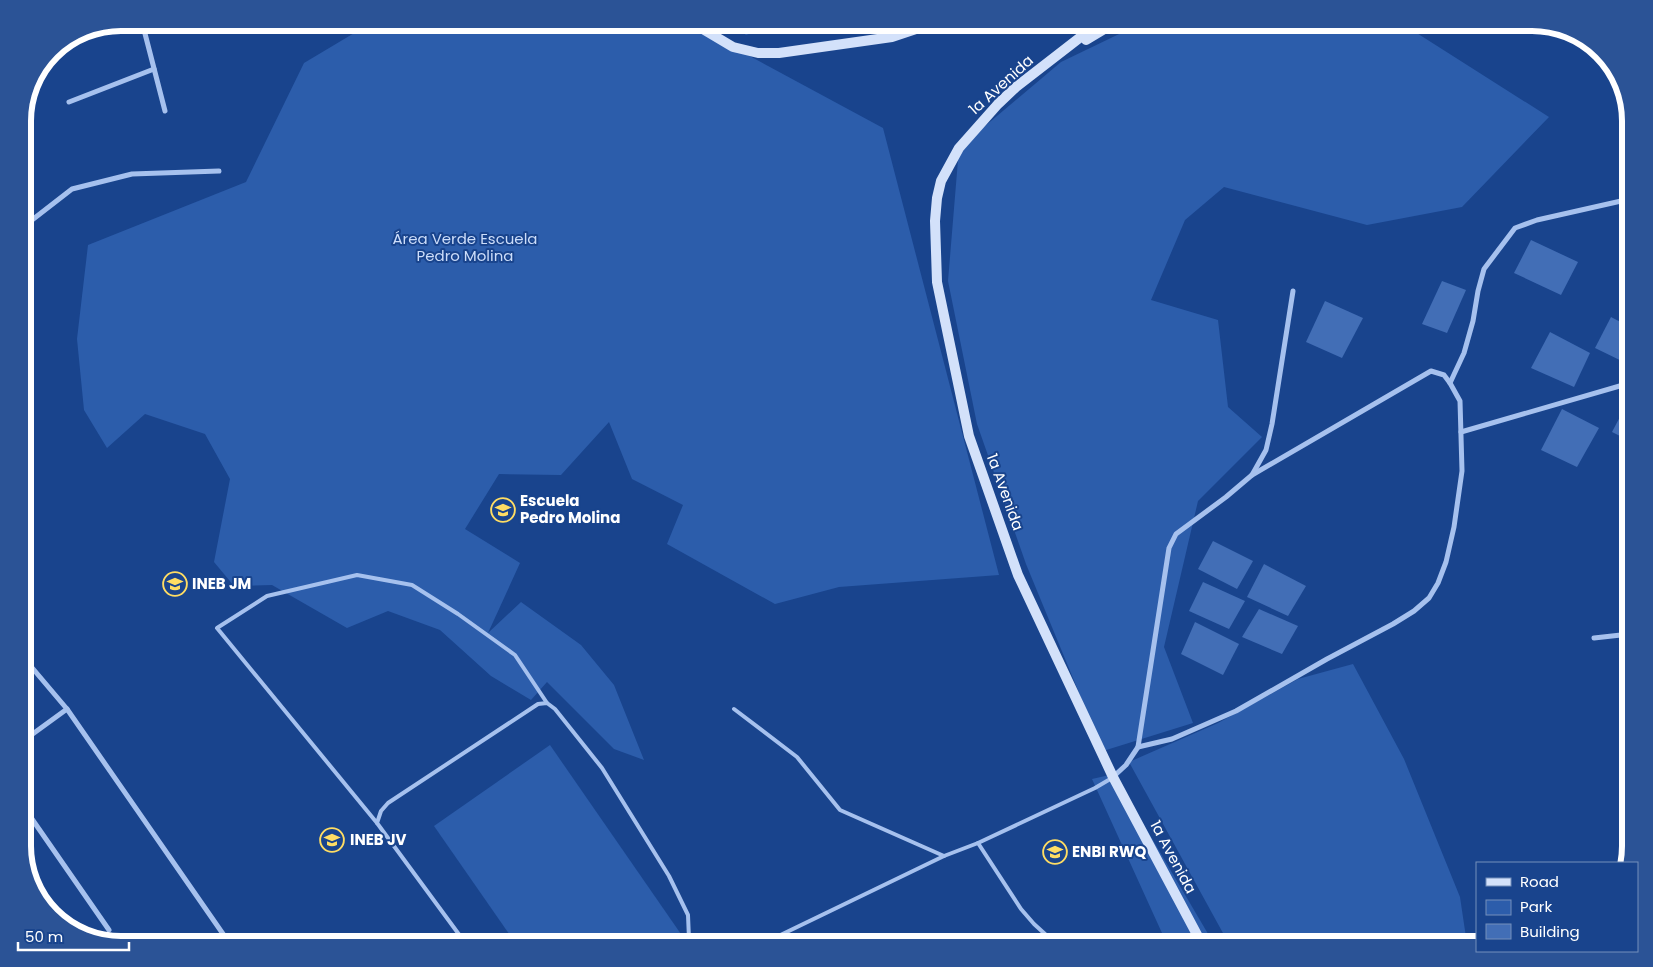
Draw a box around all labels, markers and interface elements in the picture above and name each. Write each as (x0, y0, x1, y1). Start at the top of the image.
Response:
street label: 1a Avenida (964, 50, 1038, 119)
park label: Área Verde Escuela Pedro Molina (393, 228, 538, 266)
street label: 1a Avenida (982, 450, 1029, 533)
place label: Escuela Pedro Molina (520, 490, 620, 528)
school or university icon: Escuela Pedro Molina (490, 497, 516, 523)
school or university icon: INEB JM (162, 571, 188, 597)
place label: INEB JM (192, 573, 251, 594)
street label: 1a Avenida (1145, 816, 1202, 897)
school or university icon: INEB JV (319, 827, 345, 853)
place label: INEB JV (350, 829, 407, 850)
school or university icon: ENBI RWQ (1042, 839, 1068, 865)
place label: ENBI RWQ (1072, 841, 1146, 862)
legend (1476, 862, 1638, 952)
text: Road (1520, 871, 1559, 892)
text: Park (1520, 896, 1552, 917)
scale bar (18, 920, 129, 952)
text: Building (1520, 921, 1580, 942)
text: 50 m (25, 926, 63, 947)

